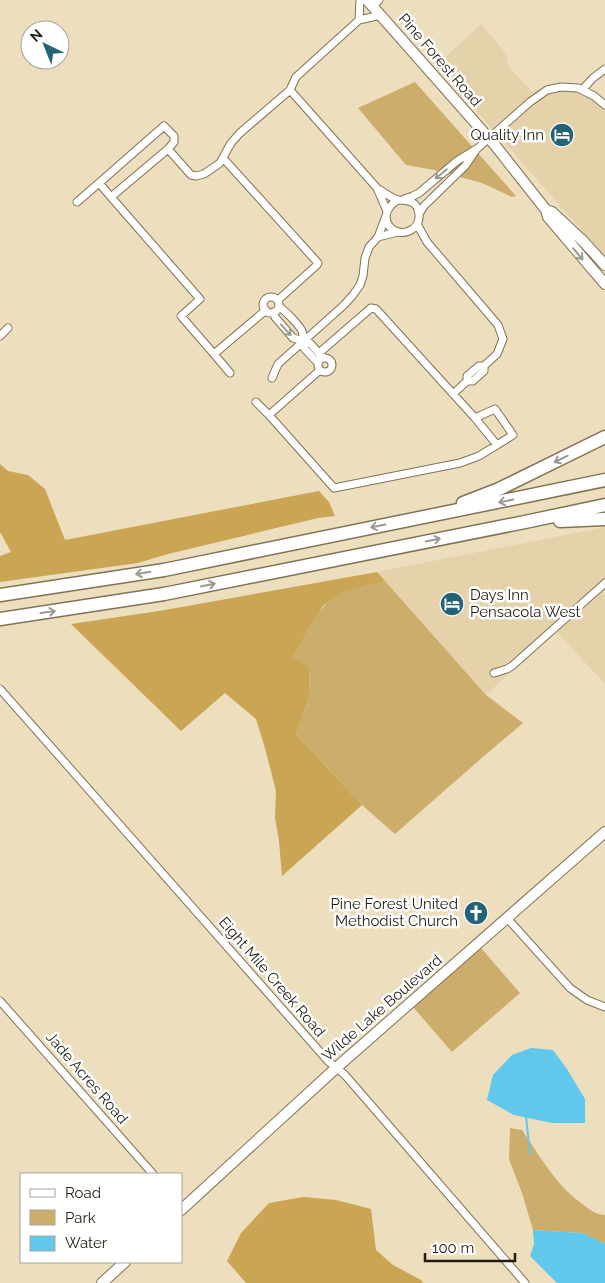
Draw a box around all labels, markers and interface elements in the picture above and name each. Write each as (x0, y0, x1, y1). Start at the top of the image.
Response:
street label: Pine Forest Road (395, 10, 485, 110)
north arrow (20, 20, 70, 70)
text: N (27, 26, 45, 45)
hotel icon: Quality Inn (549, 122, 575, 148)
place label: Quality Inn (471, 126, 544, 144)
one-way arrow (435, 169, 448, 180)
one-way arrow (573, 247, 584, 260)
one-way arrow (280, 323, 292, 336)
one-way arrow (554, 455, 569, 464)
one-way arrow (498, 496, 514, 506)
one-way arrow (370, 522, 386, 532)
one-way arrow (424, 535, 440, 545)
one-way arrow (136, 569, 152, 579)
one-way arrow (200, 580, 216, 589)
place label: Days Inn Pensacola West (470, 586, 581, 621)
hotel icon: Days Inn Pensacola West (439, 591, 465, 617)
one-way arrow (40, 607, 56, 617)
place label: Pine Forest United Methodist Church (331, 895, 458, 930)
church icon: Pine Forest United Methodist Church (463, 900, 489, 926)
street label: Eight Mile Creek Road (215, 913, 329, 1041)
street label: Wilde Lake Boulevard (318, 951, 446, 1065)
street label: Jade Acres Road (42, 1028, 132, 1128)
legend (20, 1173, 182, 1263)
text: Road (65, 1184, 101, 1202)
text: Park (65, 1209, 96, 1227)
scale bar (425, 1230, 515, 1262)
text: Water (65, 1234, 108, 1252)
text: 100 m (432, 1239, 474, 1257)

